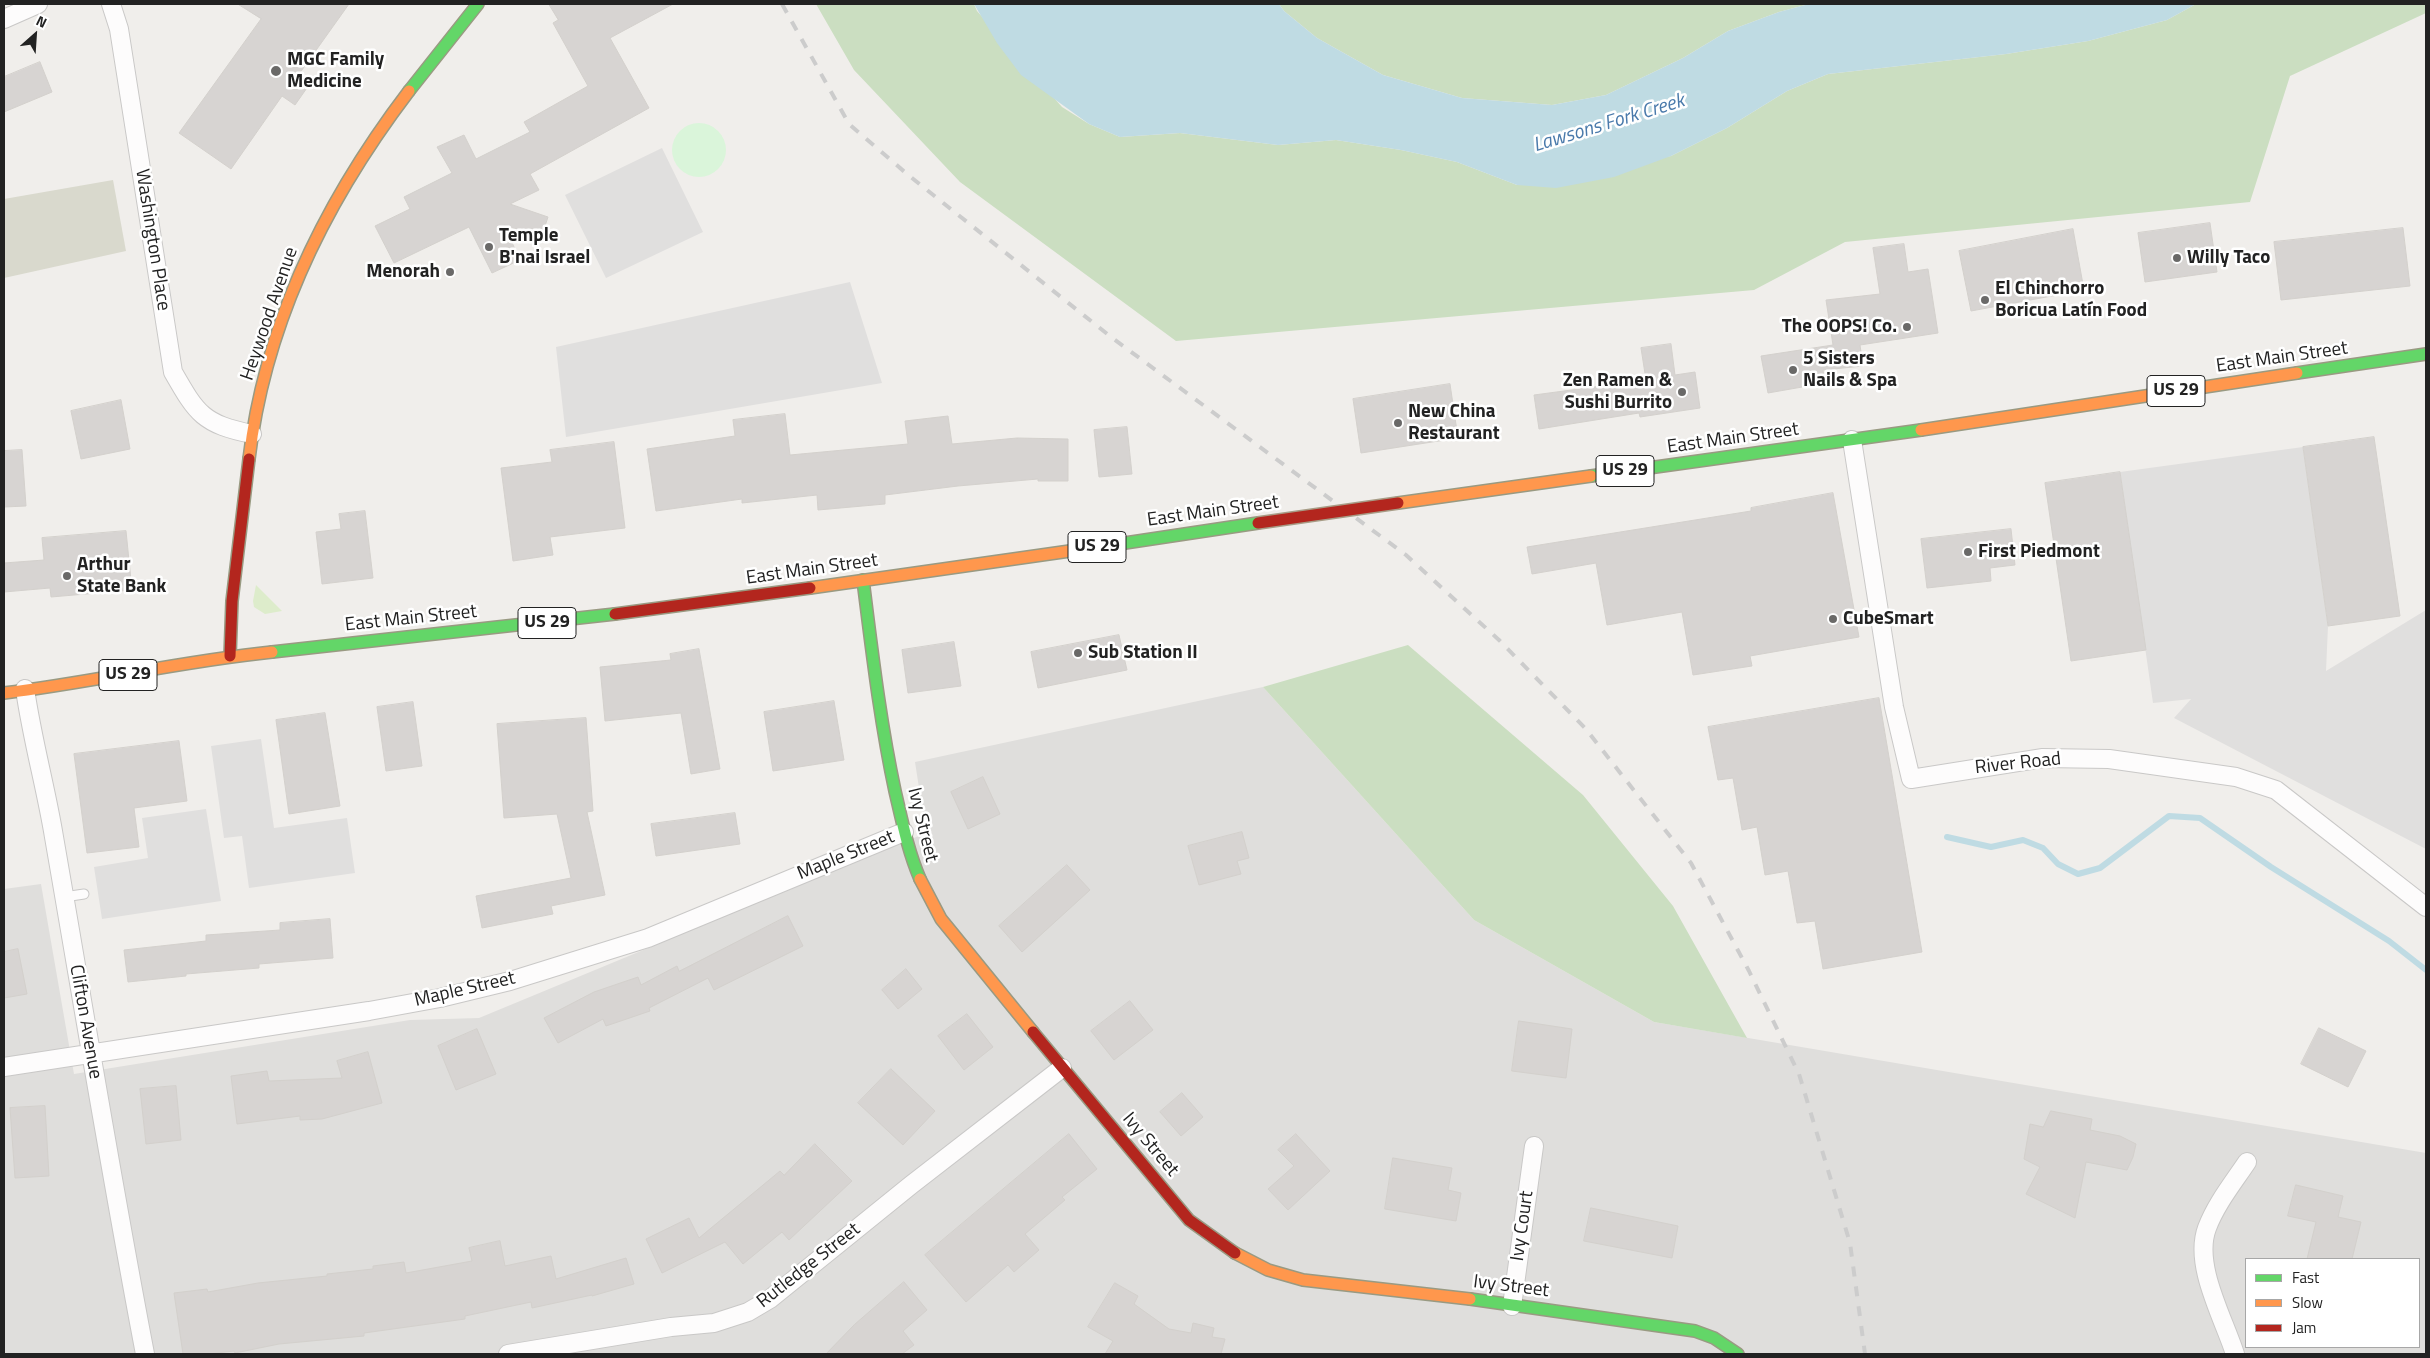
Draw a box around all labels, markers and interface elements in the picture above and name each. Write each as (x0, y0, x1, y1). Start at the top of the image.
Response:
north arrow (10, 10, 60, 60)
text: N (33, 10, 51, 33)
place label: MGC Family Medicine (287, 49, 384, 93)
marker: MGC Family Medicine (269, 64, 283, 78)
water label: Lawsons Fork Creek (1531, 90, 1687, 158)
street label: Washington Place (130, 167, 174, 313)
place label: Temple B'nai Israel (499, 225, 590, 269)
marker: Temple B'nai Israel (483, 241, 495, 253)
street label: Heywood Avenue (237, 244, 303, 384)
place label: Willy Taco (2187, 247, 2270, 269)
marker: Willy Taco (2171, 252, 2183, 264)
place label: Menorah (366, 261, 440, 283)
marker: Menorah (444, 266, 456, 278)
place label: El Chinchorro Boricua Latín Food (1995, 278, 2147, 322)
marker: El Chinchorro Boricua Latín Food (1979, 294, 1991, 306)
place label: The OOPS! Co. (1782, 316, 1897, 338)
marker: The OOPS! Co. (1901, 321, 1913, 333)
street label: East Main Street (2215, 337, 2349, 379)
place label: 5 Sisters Nails & Spa (1803, 348, 1897, 392)
marker: 5 Sisters Nails & Spa (1787, 364, 1799, 376)
place label: Zen Ramen & Sushi Burrito (1563, 370, 1672, 414)
road number: US 29 (2147, 376, 2205, 406)
marker: Zen Ramen & Sushi Burrito (1676, 386, 1688, 398)
place label: New China Restaurant (1408, 401, 1500, 445)
marker: New China Restaurant (1392, 417, 1404, 429)
street label: East Main Street (1666, 418, 1800, 460)
road number: US 29 (1596, 456, 1654, 486)
street label: East Main Street (1146, 491, 1280, 533)
road number: US 29 (1068, 532, 1126, 562)
place label: First Piedmont (1978, 541, 2100, 563)
marker: First Piedmont (1962, 546, 1974, 558)
street label: East Main Street (745, 549, 879, 591)
place label: Arthur State Bank (77, 554, 166, 598)
marker: Arthur State Bank (61, 570, 73, 582)
street label: East Main Street (344, 601, 478, 637)
road number: US 29 (518, 608, 576, 638)
place label: CubeSmart (1843, 608, 1934, 630)
marker: CubeSmart (1827, 613, 1839, 625)
place label: Sub Station II (1088, 642, 1198, 664)
marker: Sub Station II (1072, 647, 1084, 659)
road number: US 29 (99, 660, 157, 690)
street label: River Road (1974, 748, 2062, 780)
street label: Ivy Street (902, 785, 942, 865)
street label: Maple Street (794, 826, 898, 886)
street label: Clifton Avenue (64, 963, 106, 1081)
street label: Maple Street (412, 967, 518, 1013)
street label: Ivy Street (1117, 1109, 1183, 1181)
street label: Ivy Court (1507, 1189, 1539, 1263)
street label: Rutledge Street (753, 1219, 865, 1313)
legend (2245, 1258, 2420, 1348)
text: Fast (2292, 1266, 2319, 1289)
street label: Ivy Street (1472, 1271, 1550, 1303)
text: Slow (2292, 1291, 2323, 1314)
text: Jam (2292, 1316, 2316, 1339)

